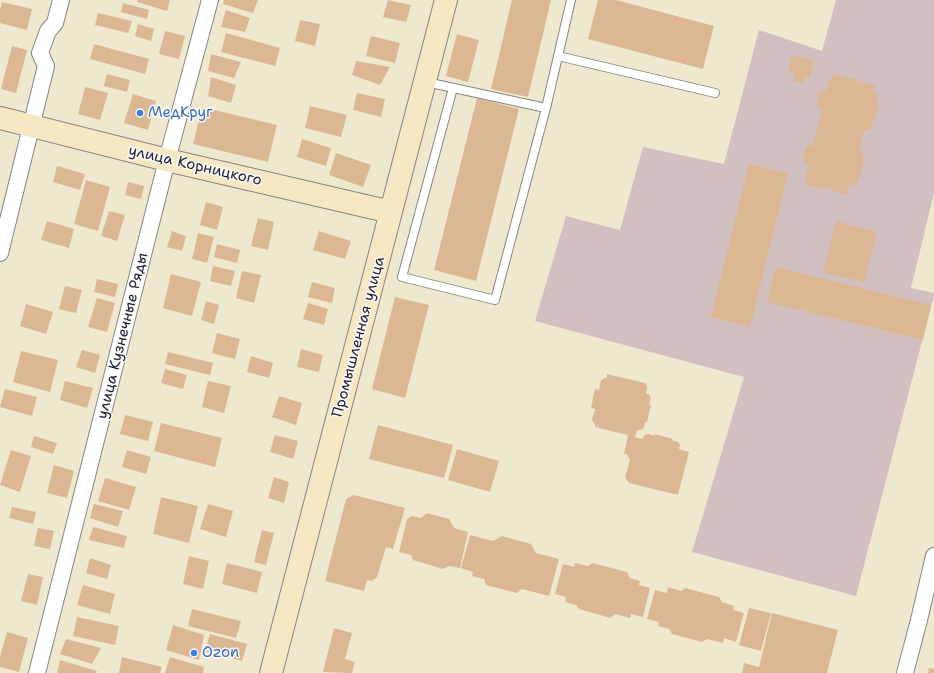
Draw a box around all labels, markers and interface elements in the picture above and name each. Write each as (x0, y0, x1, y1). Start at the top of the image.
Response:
place label: МедКруг (148, 104, 213, 122)
marker: МедКруг (135, 108, 145, 118)
street label: улица Корницкого (127, 142, 263, 190)
street label: улица Кузнечные Ряды (94, 251, 152, 421)
street label: Промышленная улица (329, 255, 389, 419)
place label: Ozon (202, 644, 239, 662)
marker: Ozon (189, 648, 199, 658)

